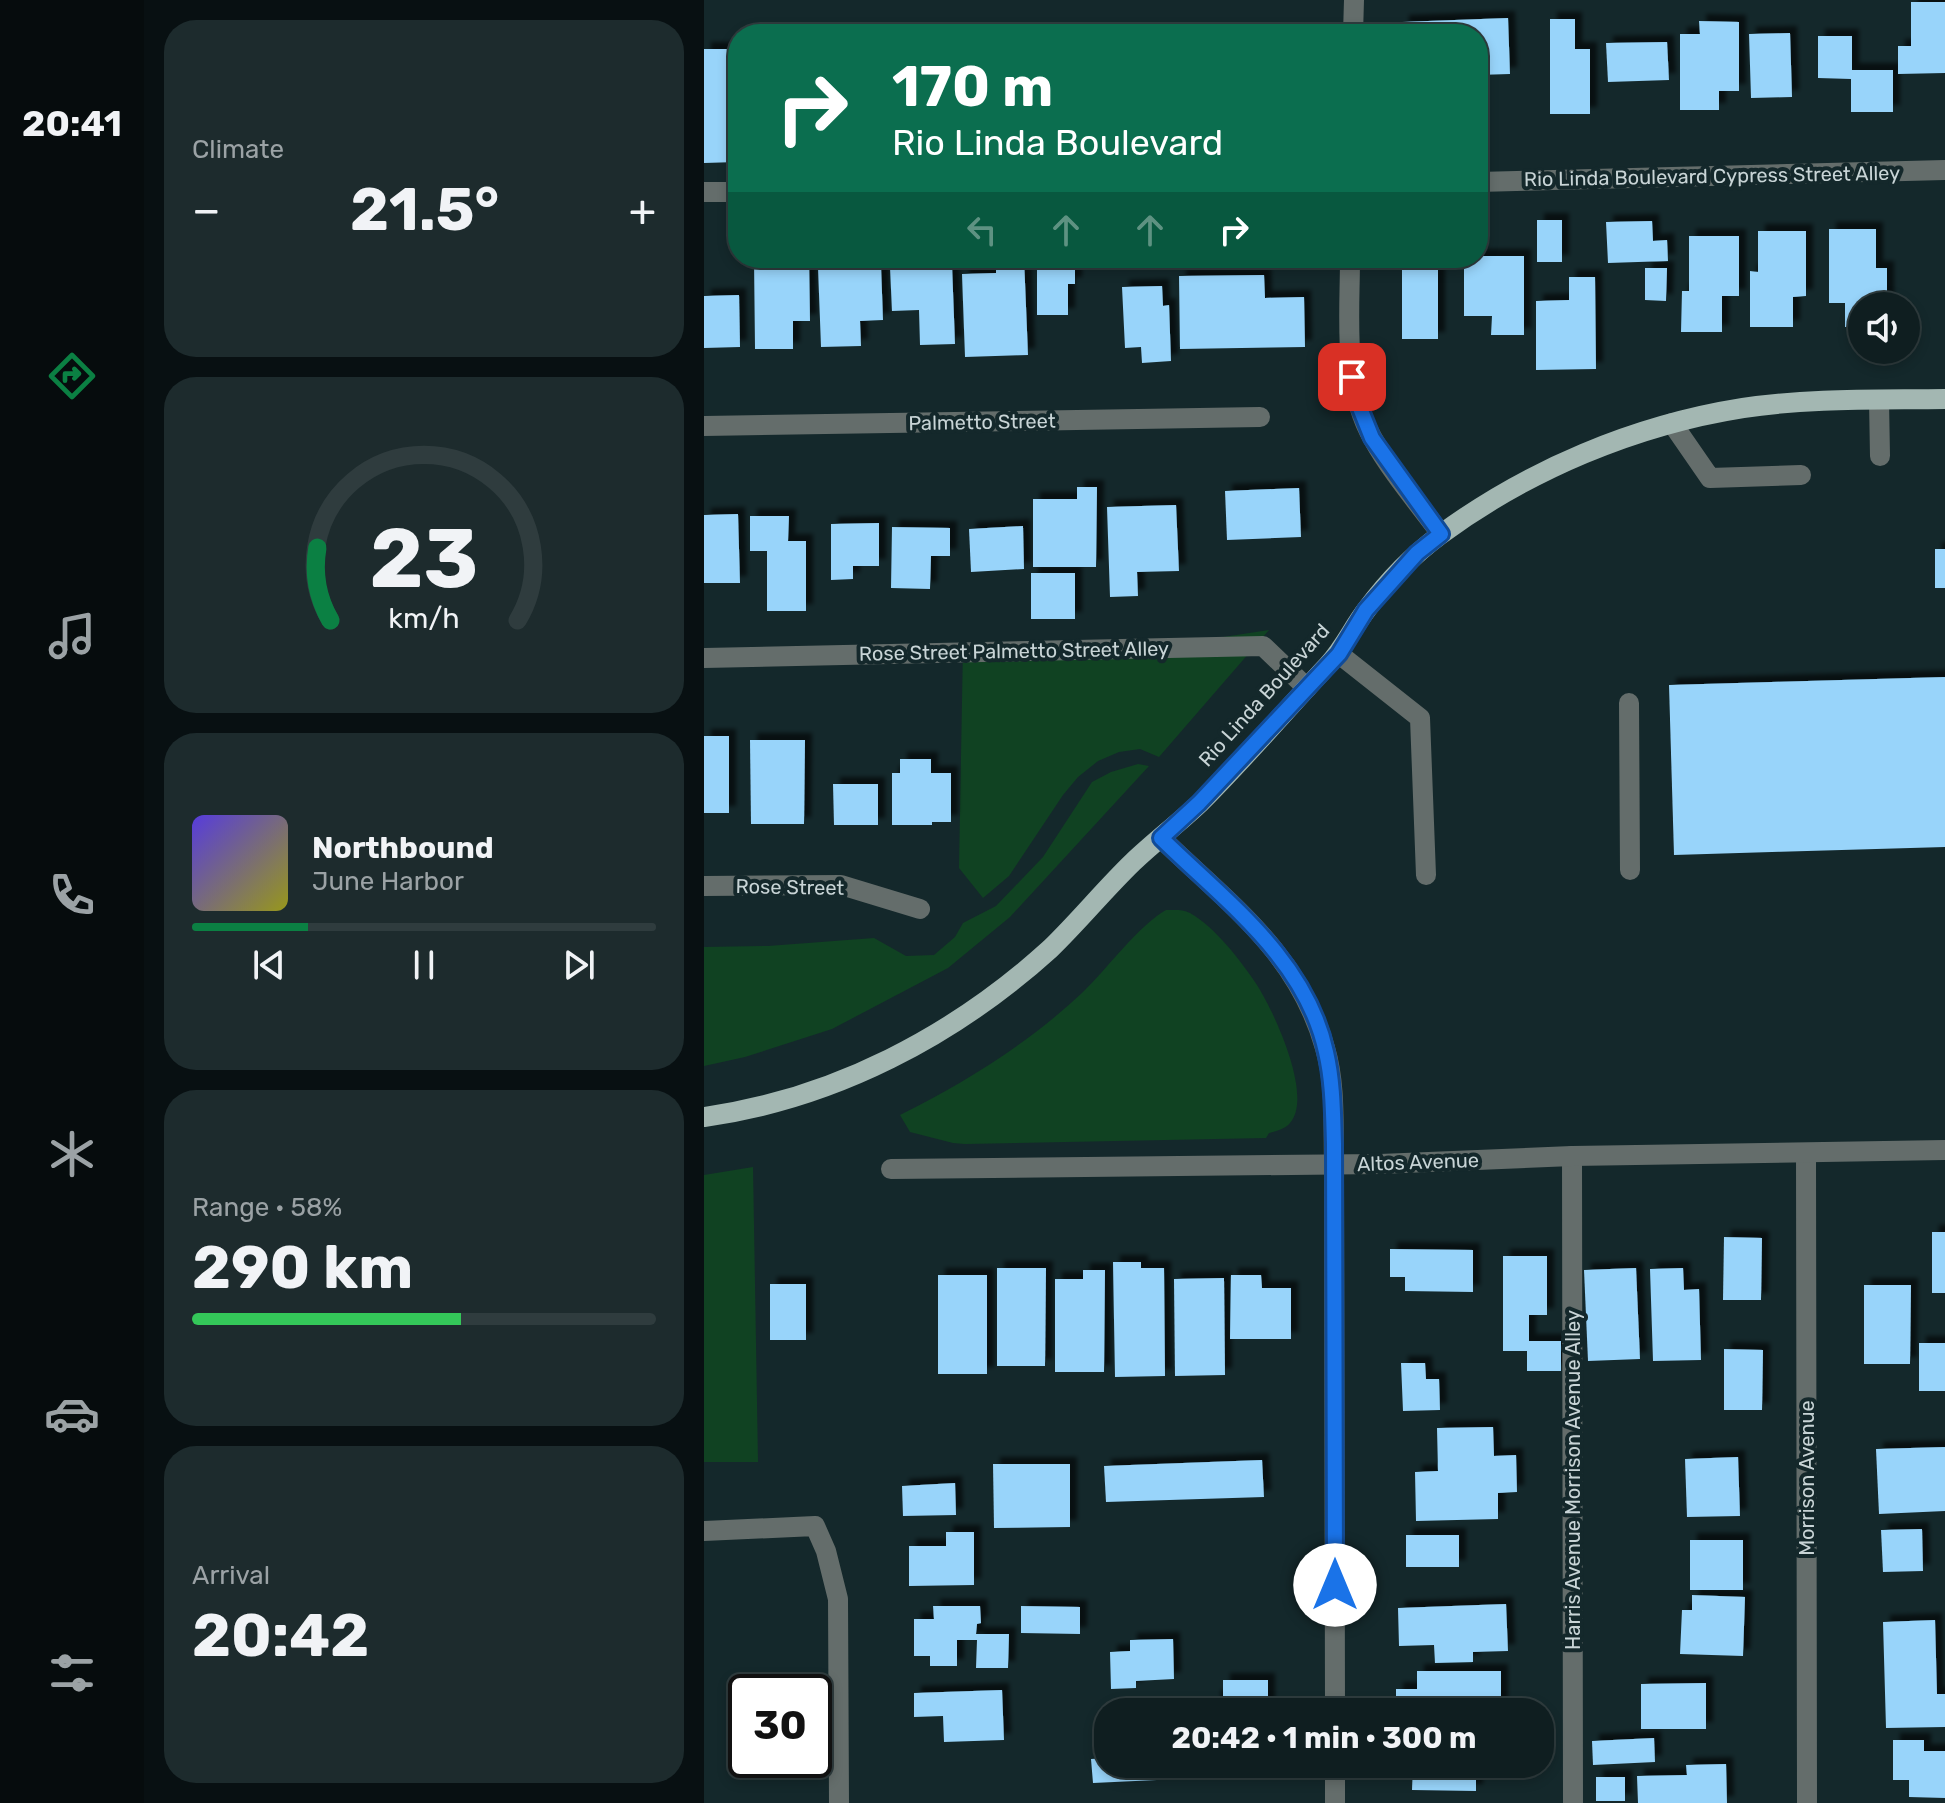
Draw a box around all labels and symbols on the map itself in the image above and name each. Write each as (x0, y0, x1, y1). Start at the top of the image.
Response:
street label: Rio Linda Boulevard Cypress Street Alley (1524, 161, 1900, 191)
pin (1318, 343, 1386, 411)
street label: Palmetto Street (908, 409, 1056, 435)
street label: Rio Linda Boulevard (1194, 619, 1334, 771)
street label: Rose Street Palmetto Street Alley (859, 636, 1169, 666)
street label: Rose Street (736, 874, 845, 900)
street label: Altos Avenue (1357, 1148, 1479, 1176)
street label: Harris Avenue Morrison Avenue Alley (1561, 1310, 1585, 1650)
street label: Morrison Avenue (1795, 1400, 1819, 1556)
position arrow (1293, 1543, 1377, 1627)
speed limit sign: 30 (728, 1674, 832, 1778)

